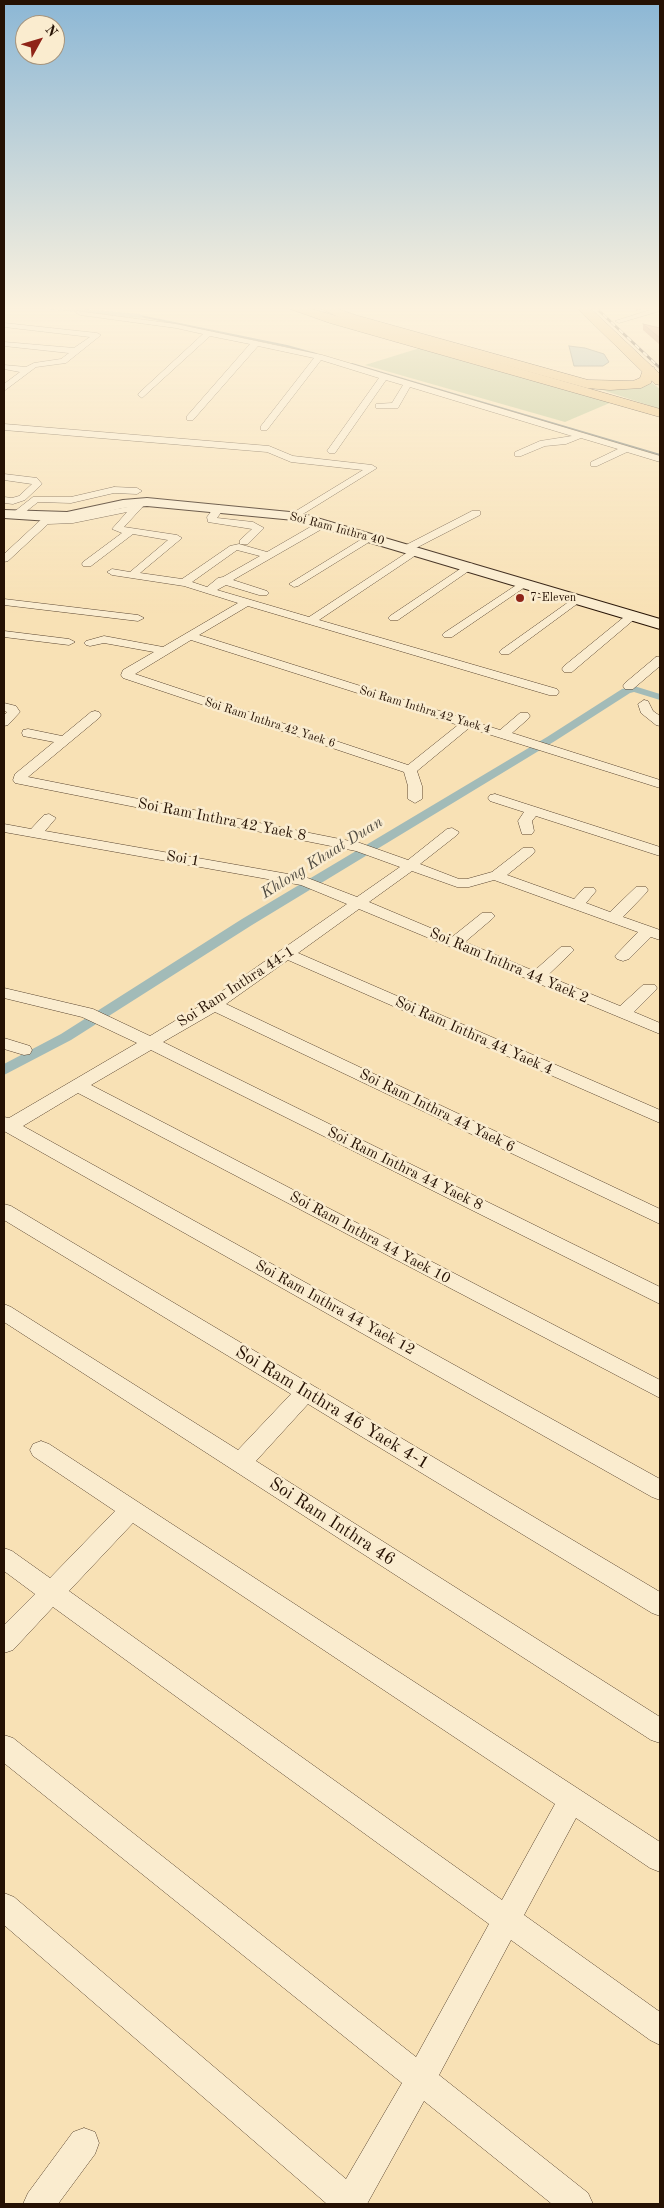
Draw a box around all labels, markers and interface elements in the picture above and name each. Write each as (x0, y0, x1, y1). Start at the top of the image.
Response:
north arrow (15, 15, 65, 65)
text: N (42, 23, 60, 40)
street label: Soi Ram Inthra 40 (288, 509, 386, 549)
place label: 7-Eleven (530, 591, 576, 605)
marker: 7-Eleven (514, 592, 526, 604)
street label: Soi Ram Inthra 42 Yaek 4 (357, 683, 493, 737)
street label: Soi Ram Inthra 42 Yaek 6 (203, 695, 337, 751)
street label: Soi Ram Inthra 42 Yaek 8 (136, 795, 308, 845)
water label: Khlong Khuat Duan (257, 813, 387, 903)
street label: Soi 1 (165, 847, 201, 871)
street label: Soi Ram Inthra 44 Yaek 2 (427, 924, 591, 1008)
street label: Soi Ram Inthra 44-1 (174, 942, 298, 1032)
street label: Soi Ram Inthra 44 Yaek 4 (392, 993, 556, 1079)
street label: Soi Ram Inthra 44 Yaek 6 (356, 1065, 518, 1157)
street label: Soi Ram Inthra 44 Yaek 8 (324, 1123, 486, 1215)
street label: Soi Ram Inthra 44 Yaek 10 (286, 1188, 454, 1288)
street label: Soi Ram Inthra 44 Yaek 12 (252, 1257, 418, 1359)
street label: Soi Ram Inthra 46 Yaek 4-1 (231, 1341, 433, 1475)
street label: Soi Ram Inthra 46 (265, 1473, 399, 1571)

